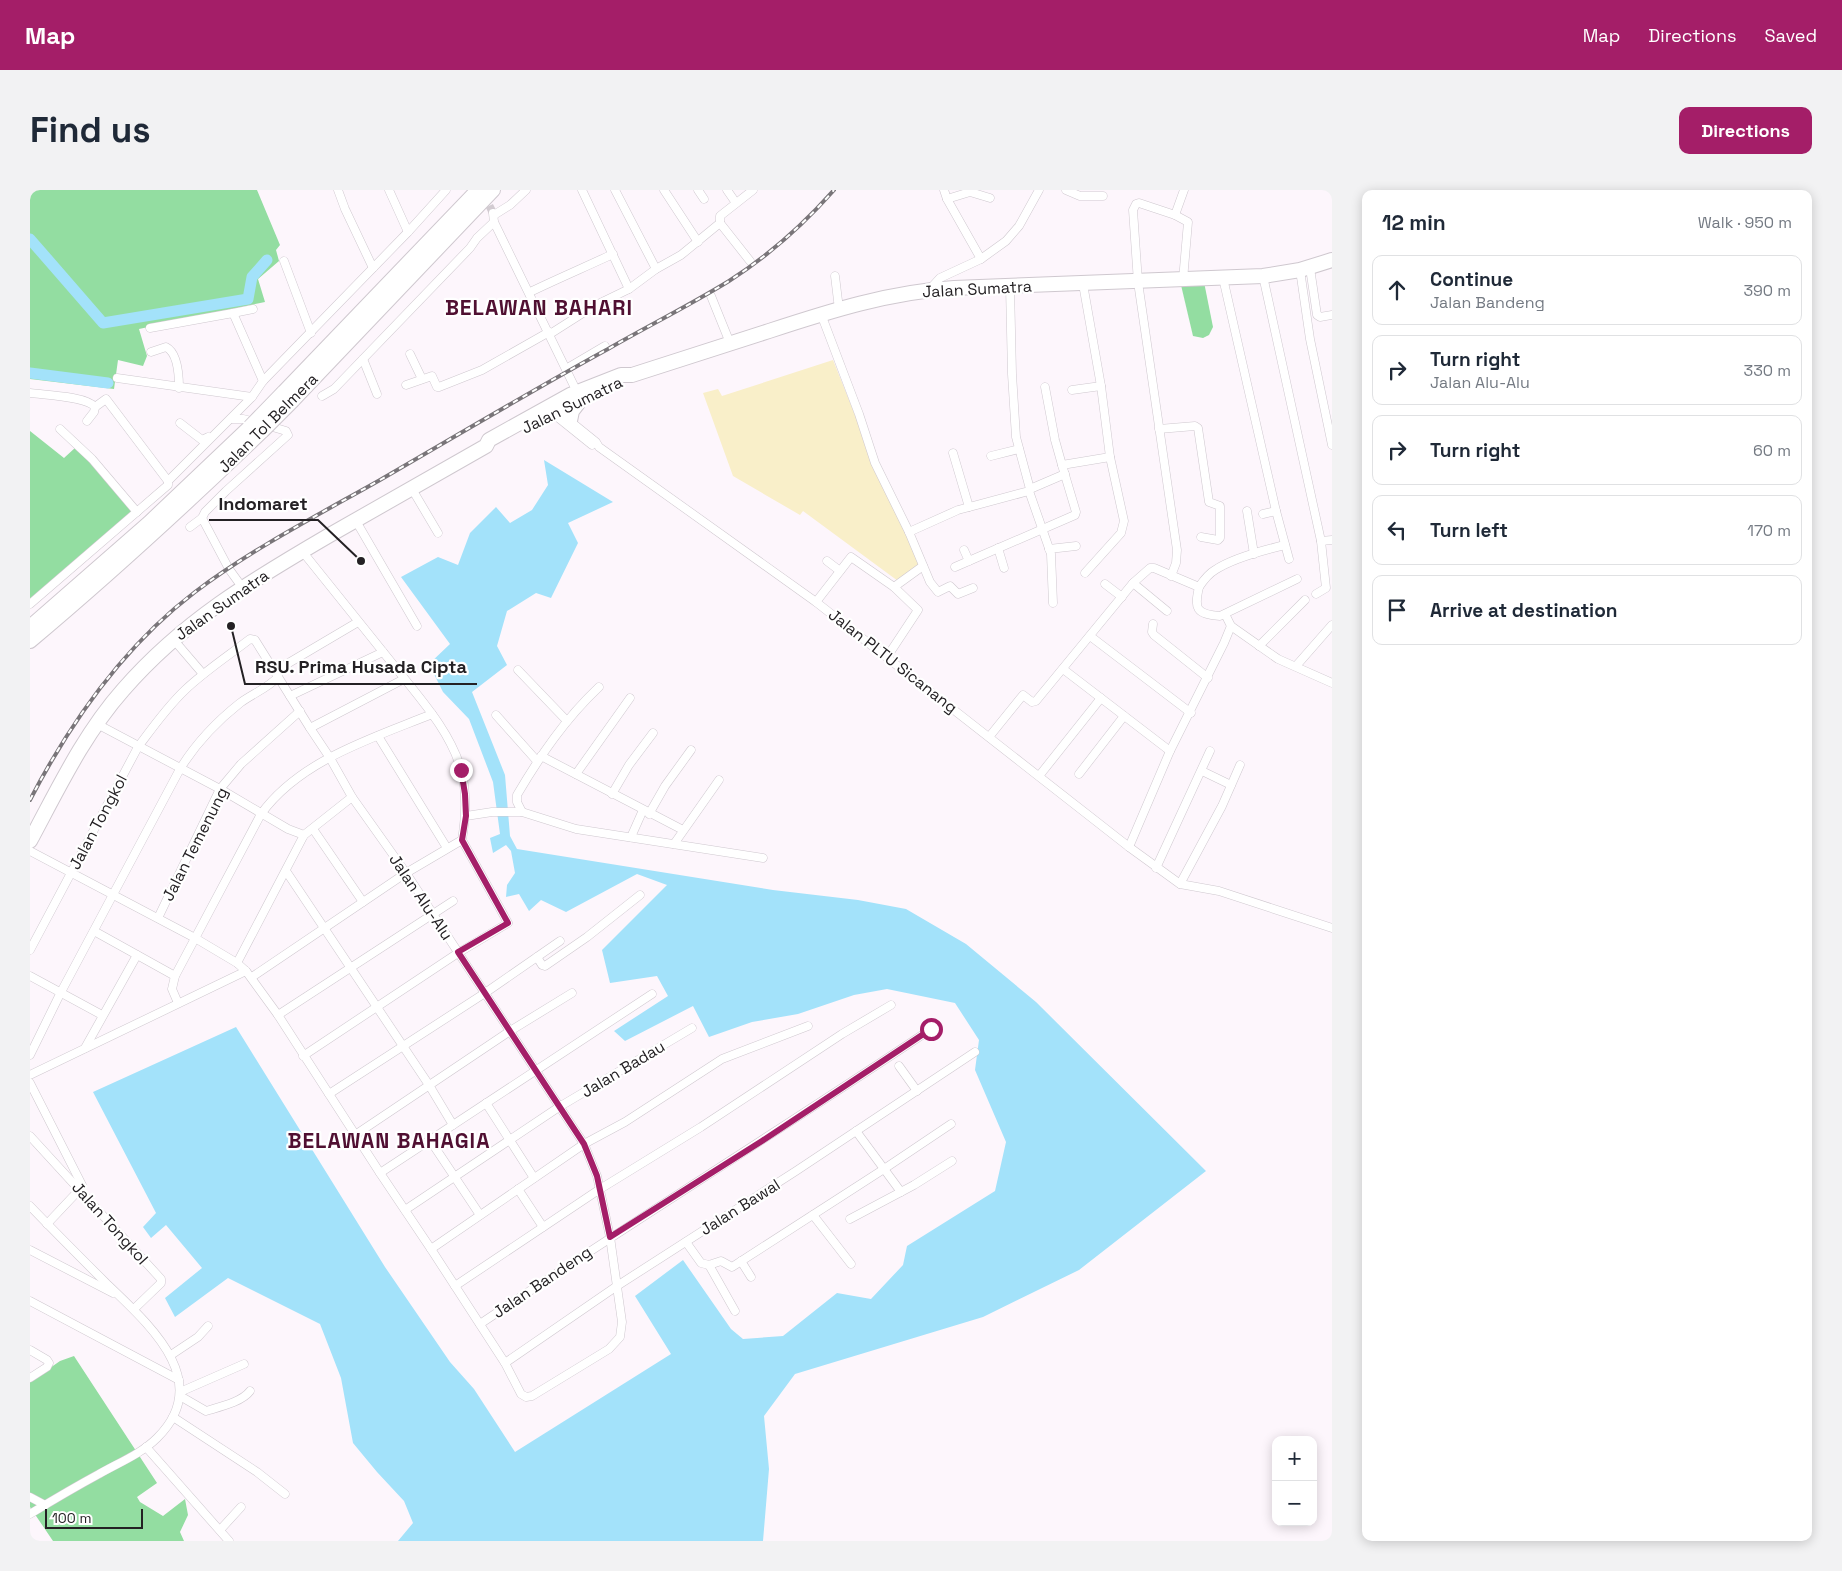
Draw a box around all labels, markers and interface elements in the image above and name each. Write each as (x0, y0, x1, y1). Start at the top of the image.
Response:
text: Map (25, 20, 75, 51)
text: Map (1583, 24, 1620, 47)
text: Directions (1648, 24, 1737, 47)
text: Saved (1765, 24, 1817, 47)
button: Directions (1679, 107, 1812, 154)
text: Find us (30, 108, 151, 152)
text: 12 min (1382, 209, 1446, 236)
text: Walk · 950 m (1698, 212, 1792, 233)
text: Continue (1430, 267, 1513, 292)
street label: Jalan Sumatra (922, 276, 1032, 302)
icon: ahead (1383, 276, 1411, 304)
text: 390 m (1743, 280, 1791, 301)
text: Jalan Bandeng (1430, 292, 1545, 313)
district label: BELAWAN BAHARI (445, 294, 633, 321)
text: Turn right (1430, 347, 1520, 372)
icon: right (1383, 356, 1411, 384)
text: 330 m (1744, 360, 1791, 381)
street label: Jalan Tol Belmera (214, 369, 322, 477)
street label: Jalan Sumatra (518, 372, 626, 438)
text: Jalan Alu-Alu (1430, 372, 1530, 393)
icon: right (1383, 436, 1411, 464)
text: Turn right (1430, 438, 1520, 463)
text: 60 m (1753, 440, 1791, 461)
callout: Indomaret (209, 487, 318, 520)
text: Indomaret (218, 492, 308, 515)
icon: left (1383, 516, 1411, 544)
text: Turn left (1430, 518, 1508, 543)
text: 170 m (1747, 520, 1791, 541)
street label: Jalan Sumatra (171, 565, 273, 645)
icon: arrive (1383, 596, 1411, 624)
text: Arrive at destination (1430, 598, 1618, 623)
street label: Jalan PLTU Sicanang (824, 604, 962, 718)
callout: RSU. Prima Husada Cipta (245, 651, 477, 684)
text: RSU. Prima Husada Cipta (255, 655, 467, 678)
route end (450, 759, 473, 782)
street label: Jalan Tongkol (64, 771, 132, 873)
street label: Jalan Temenung (157, 784, 233, 904)
street label: Jalan Alu-Alu (384, 850, 458, 944)
route start (920, 1018, 943, 1041)
street label: Jalan Badau (577, 1036, 669, 1102)
district label: BELAWAN BAHAGIA (288, 1127, 490, 1154)
street label: Jalan Bawal (696, 1174, 784, 1240)
street label: Jalan Tongkol (67, 1177, 153, 1269)
street label: Jalan Bandeng (489, 1241, 595, 1323)
map controls (1272, 1436, 1317, 1526)
button: + (1272, 1436, 1317, 1481)
button: − (1272, 1481, 1317, 1526)
scale bar (45, 1506, 142, 1529)
text: 100 m (52, 1509, 91, 1527)

